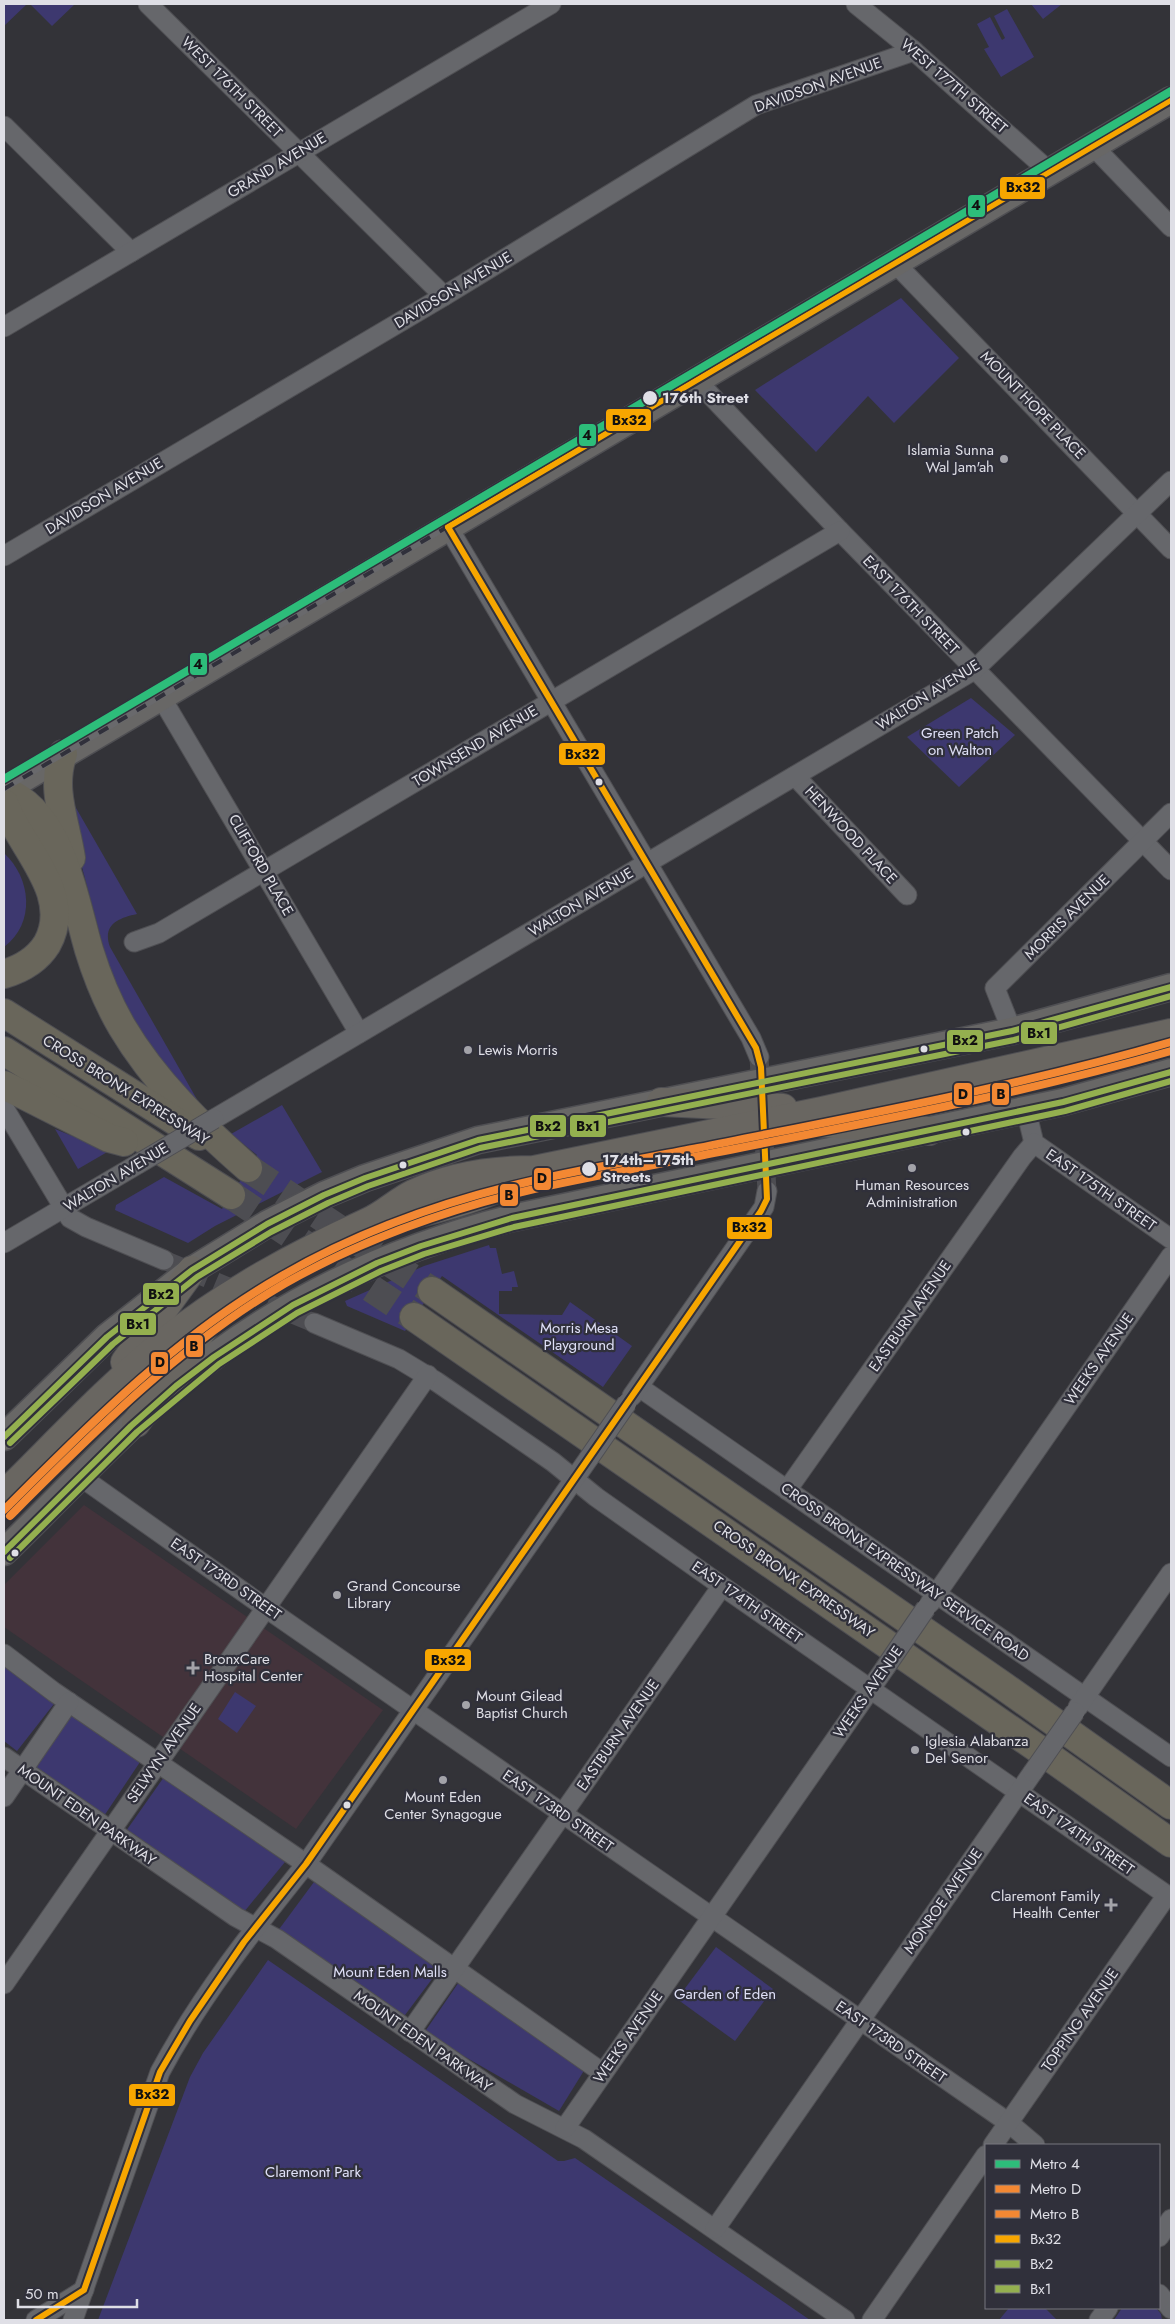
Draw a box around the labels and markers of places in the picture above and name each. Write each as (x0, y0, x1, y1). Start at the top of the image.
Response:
place label: 176th Street (662, 387, 749, 409)
marker: 176th Street (641, 389, 659, 407)
place label: Islamia Sunna Wal Jam'ah (907, 439, 994, 478)
marker: Islamia Sunna Wal Jam'ah (998, 453, 1010, 465)
unlabelled marker (594, 777, 604, 787)
place label: Lewis Morris (478, 1039, 557, 1061)
marker: Lewis Morris (462, 1044, 474, 1056)
unlabelled marker (919, 1044, 929, 1054)
unlabelled marker (961, 1127, 971, 1137)
place label: 174th–175th Streets (602, 1149, 694, 1188)
unlabelled marker (398, 1160, 408, 1170)
marker: 174th–175th Streets (580, 1160, 598, 1178)
marker: Human Resources Administration (906, 1162, 918, 1174)
place label: Human Resources Administration (855, 1174, 969, 1213)
unlabelled marker (10, 1548, 20, 1558)
place label: Grand Concourse Library (347, 1575, 461, 1614)
marker: Grand Concourse Library (331, 1589, 343, 1601)
place label: BronxCare Hospital Center (204, 1648, 303, 1687)
marker: BronxCare Hospital Center (186, 1661, 200, 1675)
place label: Mount Gilead Baptist Church (476, 1685, 568, 1724)
marker: Mount Gilead Baptist Church (460, 1699, 472, 1711)
place label: Iglesia Alabanza Del Senor (925, 1730, 1028, 1769)
marker: Iglesia Alabanza Del Senor (909, 1744, 921, 1756)
marker: Mount Eden Center Synagogue (437, 1774, 449, 1786)
place label: Mount Eden Center Synagogue (384, 1786, 502, 1825)
unlabelled marker (342, 1800, 352, 1810)
place label: Claremont Family Health Center (991, 1885, 1101, 1924)
marker: Claremont Family Health Center (1104, 1898, 1118, 1912)

